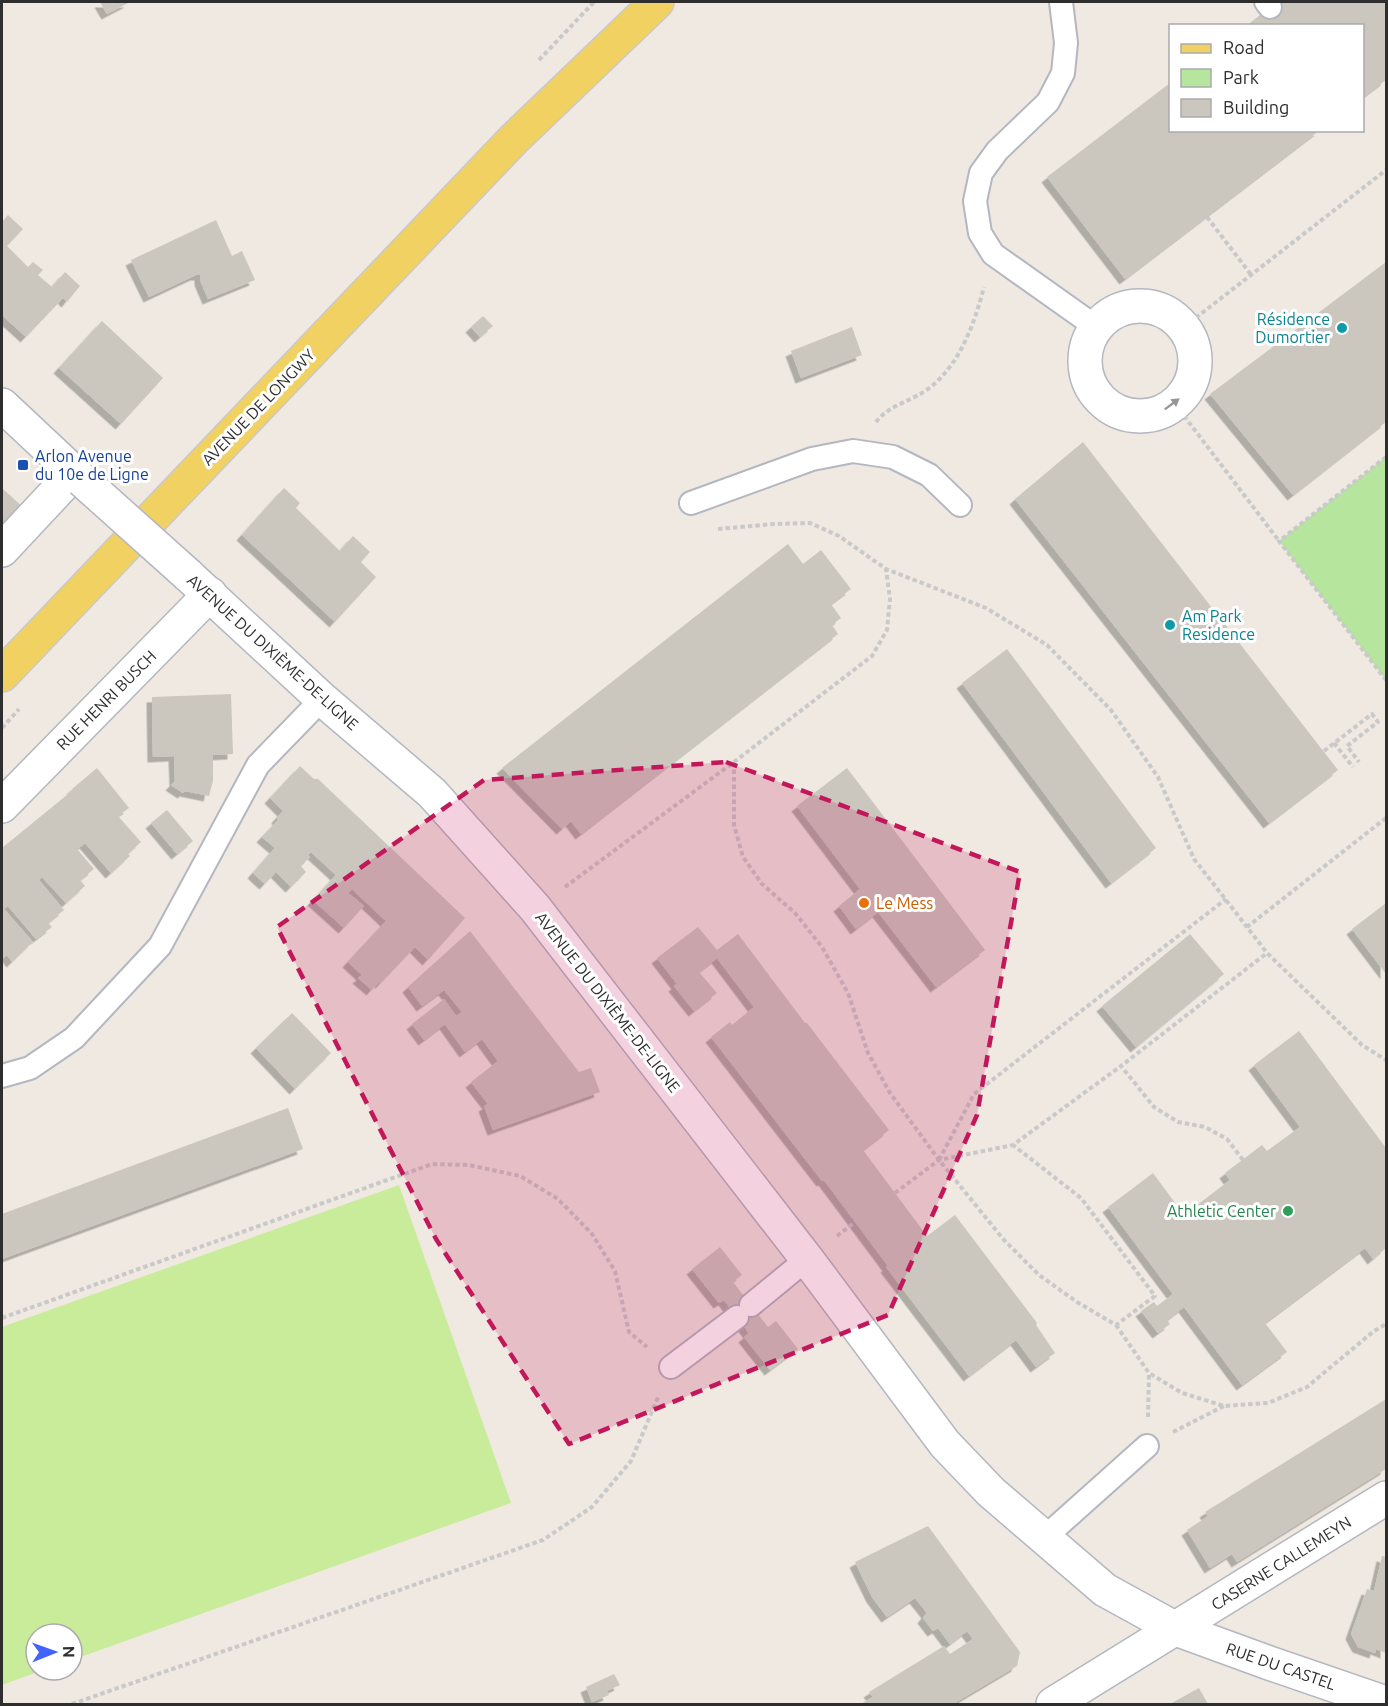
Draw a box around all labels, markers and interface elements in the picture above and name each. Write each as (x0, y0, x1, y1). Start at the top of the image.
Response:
legend (1169, 24, 1364, 132)
text: Road (1223, 37, 1265, 57)
text: Park (1223, 67, 1259, 87)
text: Building (1223, 97, 1289, 117)
place label: Résidence Dumortier (1255, 310, 1330, 346)
marker: Résidence Dumortier (1335, 321, 1349, 335)
street label: AVENUE DE LONGWY (198, 345, 319, 469)
one-way arrow (1164, 398, 1180, 410)
place label: Arlon Avenue du 10e de Ligne (35, 447, 149, 483)
marker: Arlon Avenue du 10e de Ligne (16, 458, 30, 472)
street label: AVENUE DU DIXIÈME-DE-LIGNE (184, 569, 363, 733)
place label: Am Park Residence (1182, 607, 1255, 643)
marker: Am Park Residence (1163, 618, 1177, 632)
street label: RUE HENRI BUSCH (53, 647, 159, 753)
place label: Le Mess (876, 894, 933, 912)
marker: Le Mess (857, 896, 871, 910)
street label: AVENUE DU DIXIÈME-DE-LIGNE (532, 907, 685, 1096)
place label: Athletic Center (1167, 1202, 1276, 1220)
marker: Athletic Center (1281, 1204, 1295, 1218)
street label: CASERNE CALLEMEYN (1208, 1513, 1354, 1613)
north arrow (24, 1622, 84, 1682)
street label: RUE DU CASTEL (1224, 1639, 1338, 1693)
text: N (60, 1646, 78, 1658)

